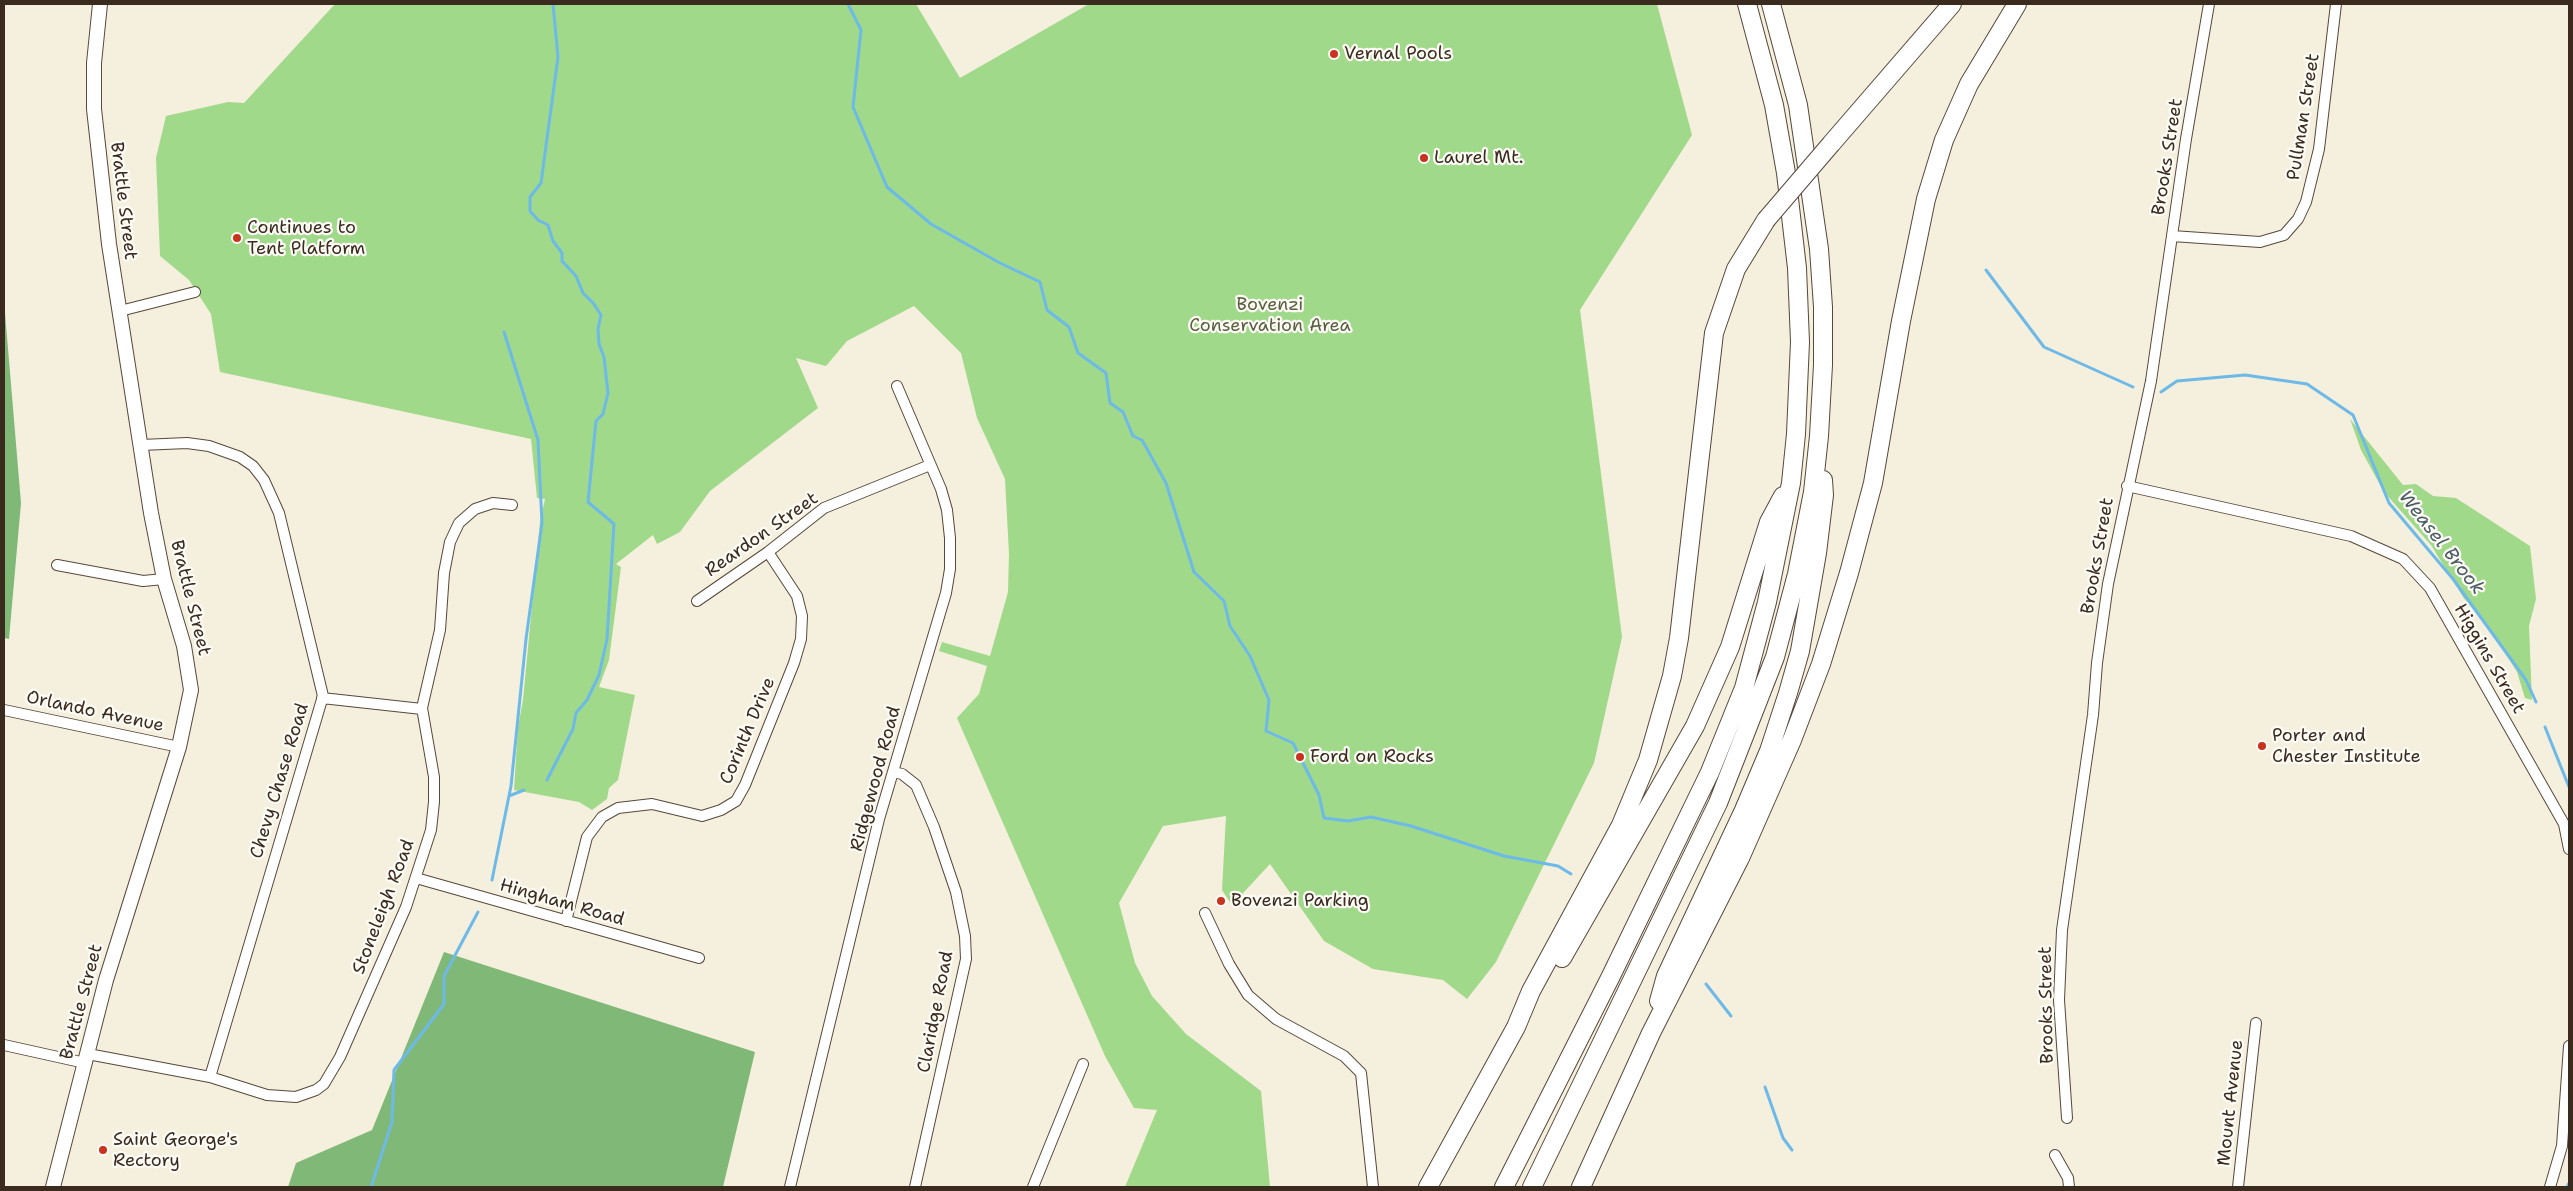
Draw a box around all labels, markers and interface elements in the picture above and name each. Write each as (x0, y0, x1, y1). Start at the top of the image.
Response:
place label: Vernal Pools (1344, 43, 1452, 65)
marker: Vernal Pools (1328, 48, 1340, 60)
street label: Pullman Street (2283, 52, 2325, 182)
street label: Brooks Street (2148, 97, 2188, 217)
street label: Brattle Street (105, 141, 141, 261)
place label: Laurel Mt. (1434, 147, 1523, 169)
marker: Laurel Mt. (1418, 152, 1430, 164)
place label: Continues to Tent Platform (247, 217, 365, 260)
marker: Continues to Tent Platform (231, 232, 243, 244)
park label: Bovenzi Conservation Area (1189, 294, 1351, 336)
water label: Weasel Brook (2393, 486, 2489, 600)
street label: Reardon Street (701, 488, 823, 582)
street label: Brooks Street (2077, 496, 2119, 616)
street label: Brattle Street (165, 538, 215, 658)
street label: Higgins Street (2449, 600, 2529, 718)
street label: Corinth Drive (716, 674, 780, 788)
street label: Orlando Avenue (24, 687, 166, 737)
street label: Chevy Chase Road (246, 701, 314, 861)
street label: Ridgewood Road (846, 704, 906, 854)
place label: Porter and Chester Institute (2272, 725, 2421, 768)
marker: Porter and Chester Institute (2256, 740, 2268, 752)
place label: Ford on Rocks (1310, 746, 1434, 768)
marker: Ford on Rocks (1294, 751, 1306, 763)
street label: Stoneleigh Road (348, 837, 420, 977)
street label: Hingham Road (497, 875, 627, 931)
place label: Bovenzi Parking (1231, 890, 1369, 912)
marker: Bovenzi Parking (1215, 895, 1227, 907)
street label: Brattle Street (56, 942, 108, 1062)
street label: Brooks Street (2035, 946, 2059, 1064)
street label: Claridge Road (914, 949, 958, 1075)
street label: Mount Avenue (2214, 1039, 2248, 1167)
place label: Saint George's Rectory (113, 1129, 238, 1172)
marker: Saint George's Rectory (97, 1144, 109, 1156)

